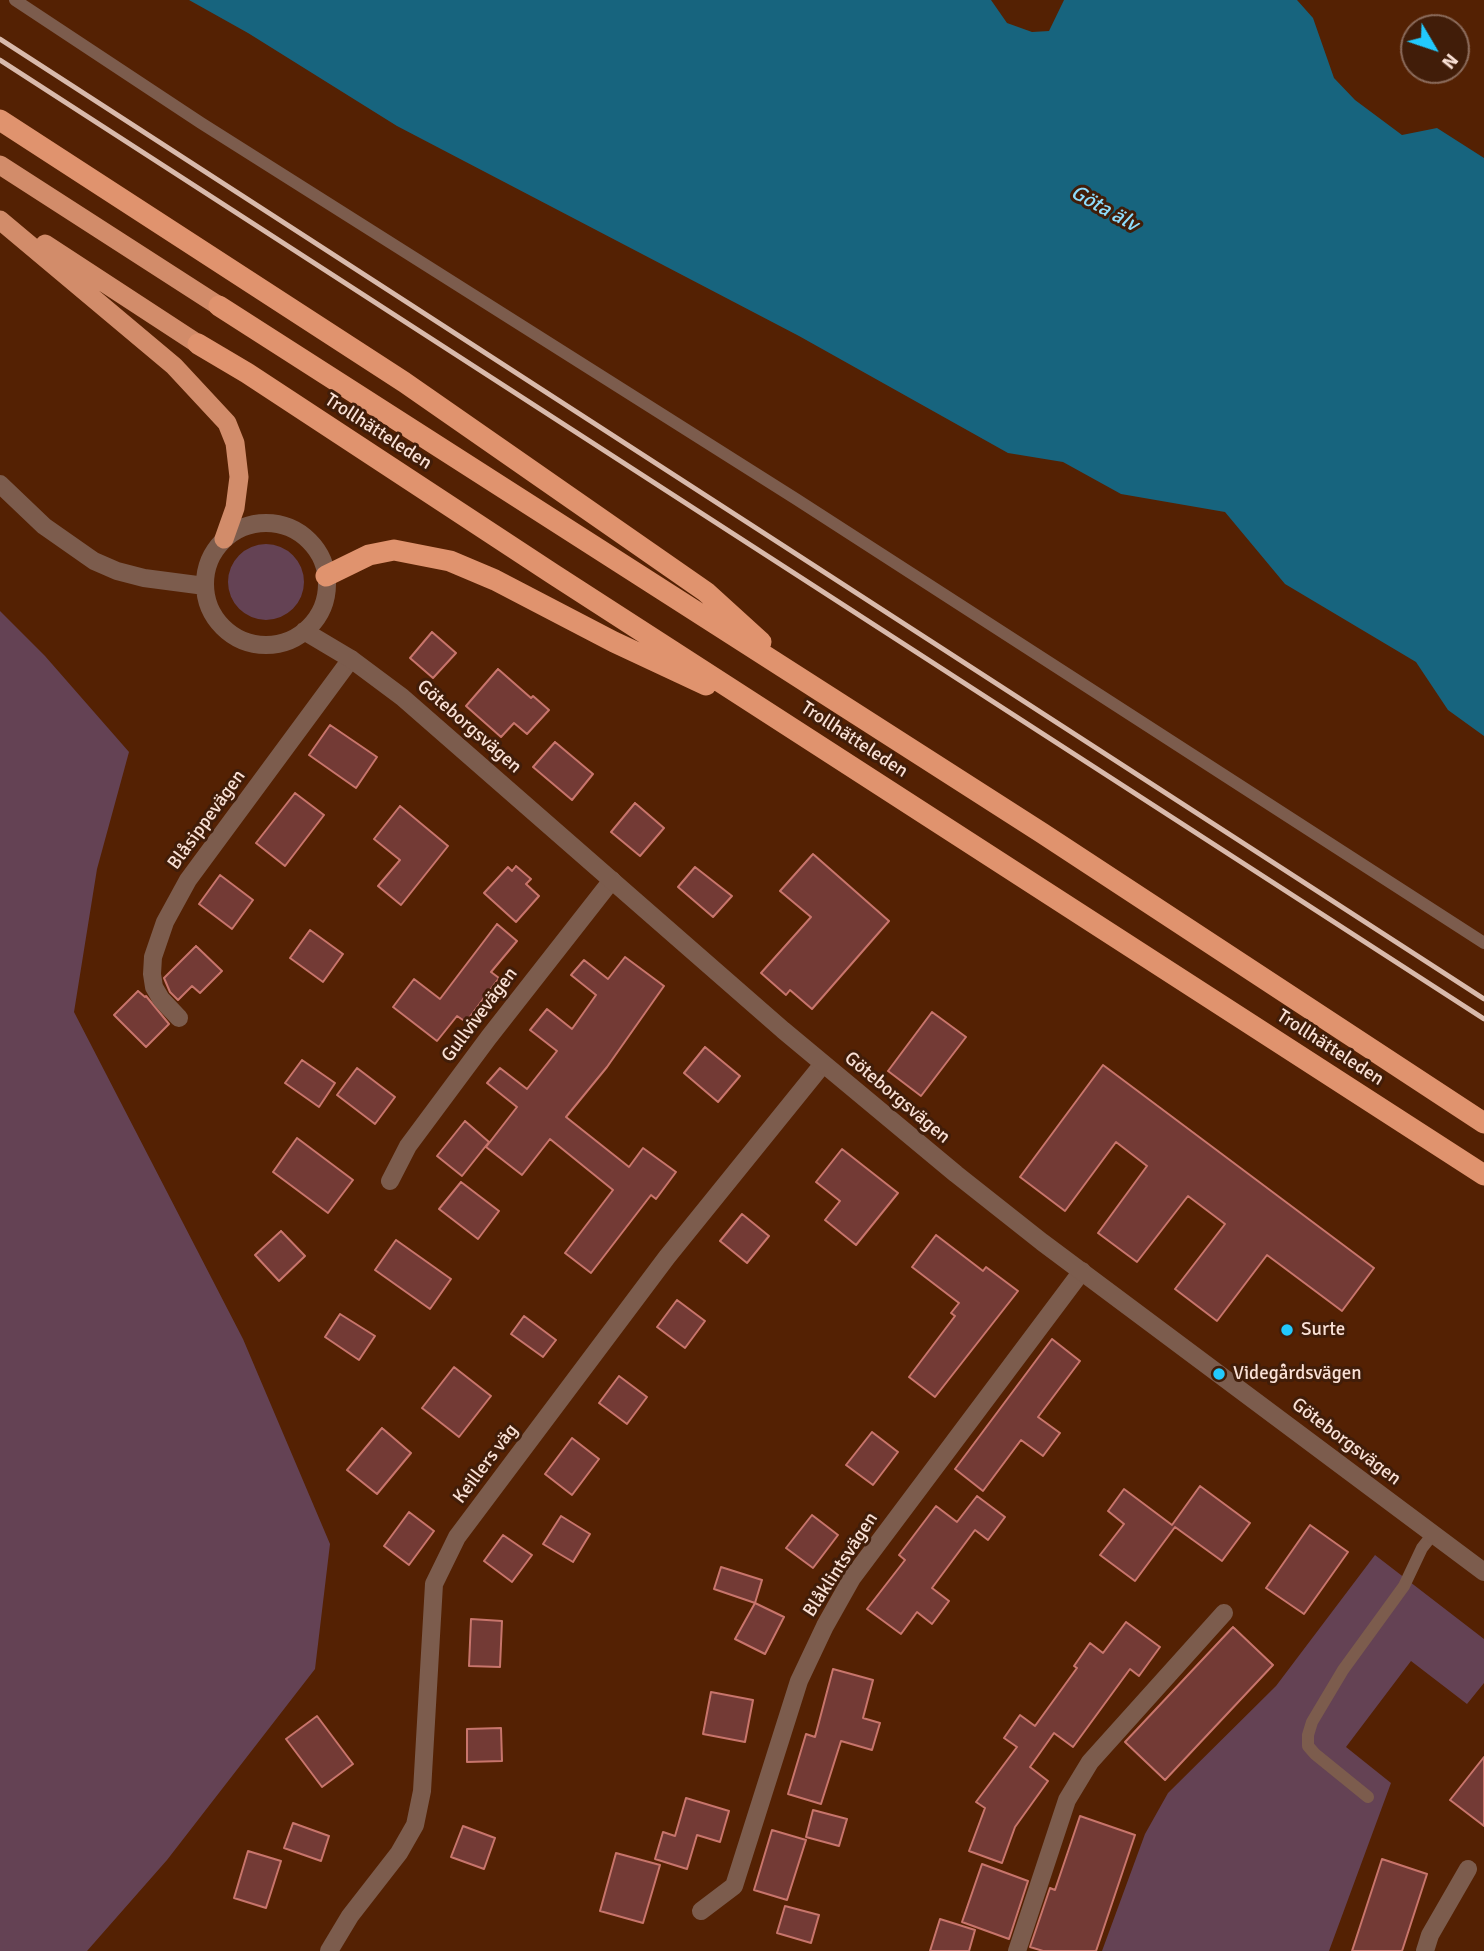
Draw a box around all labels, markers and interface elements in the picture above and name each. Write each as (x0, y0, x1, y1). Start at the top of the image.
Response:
north arrow (1400, 14, 1470, 84)
text: N (1436, 48, 1463, 74)
water label: Göta älv (1066, 180, 1142, 238)
street label: Trollhätteleden (320, 389, 436, 475)
street label: Göteborgsvägen (412, 675, 526, 779)
street label: Trollhätteleden (796, 697, 912, 783)
street label: Blåsippevägen (163, 766, 251, 874)
street label: Gullvivevägen (437, 963, 523, 1067)
street label: Trollhätteleden (1272, 1005, 1388, 1091)
street label: Göteborgsvägen (839, 1047, 955, 1149)
place label: Surte (1301, 1319, 1345, 1341)
marker: Surte (1279, 1322, 1295, 1338)
place label: Videgårdsvägen (1233, 1363, 1362, 1385)
marker: Videgårdsvägen (1211, 1366, 1227, 1382)
street label: Göteborgsvägen (1287, 1393, 1405, 1491)
street label: Keillers väg (449, 1420, 523, 1508)
street label: Blåklintsvägen (799, 1508, 883, 1622)

